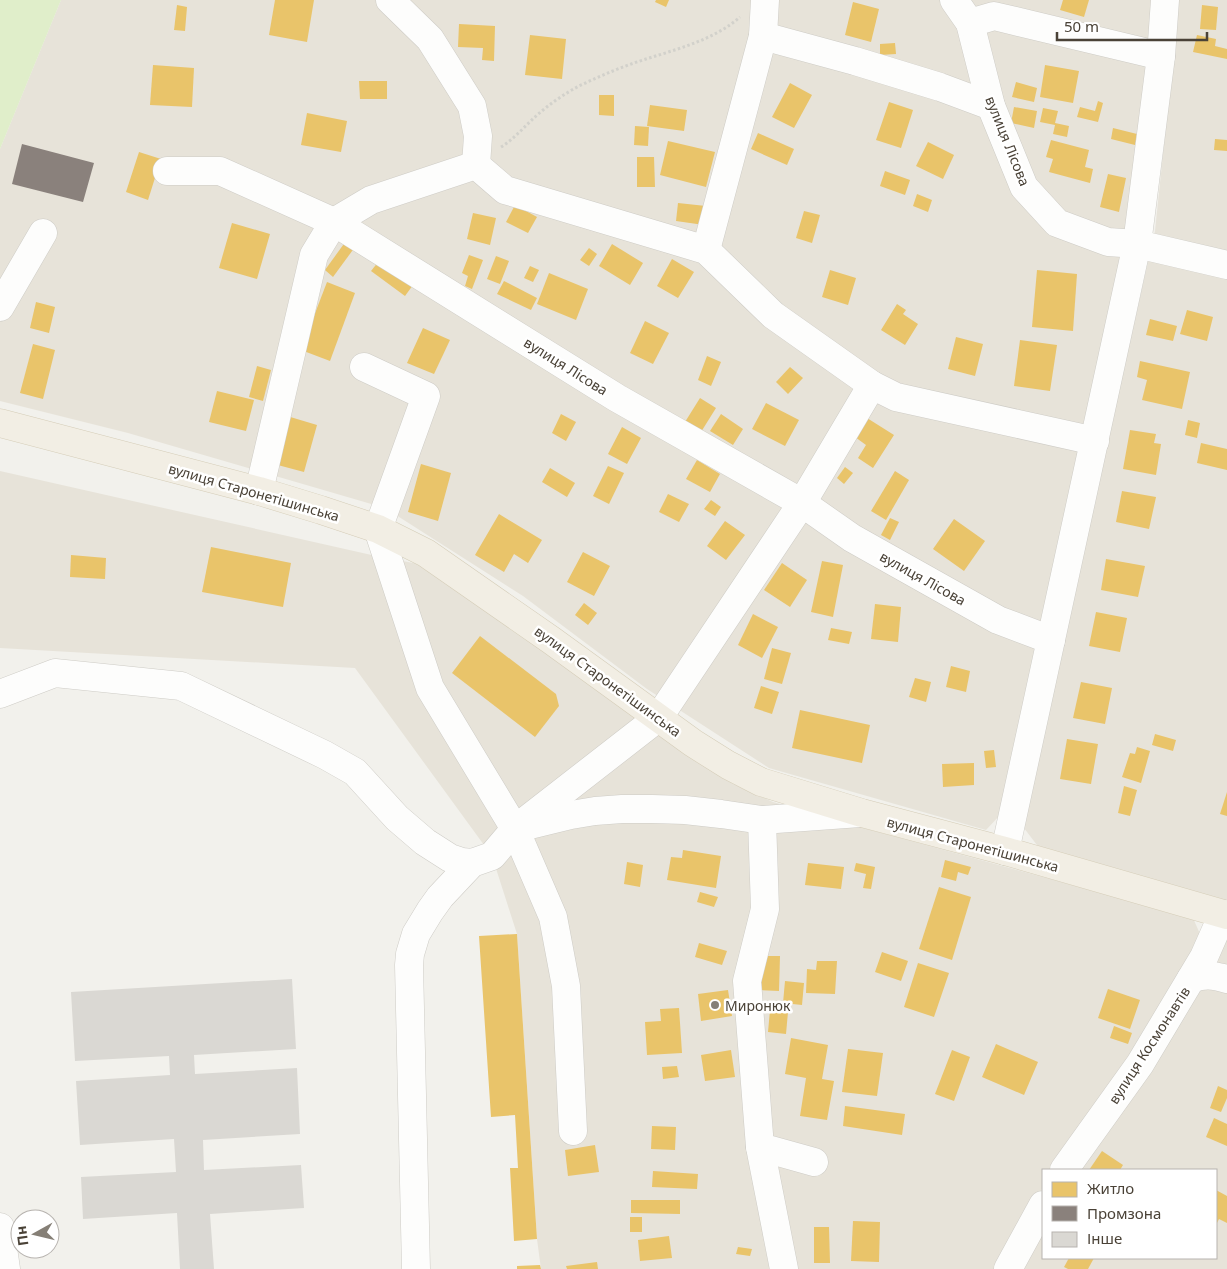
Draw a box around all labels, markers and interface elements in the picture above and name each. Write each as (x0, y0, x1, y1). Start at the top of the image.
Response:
scale bar (1057, 10, 1207, 42)
text: 50 m (1064, 16, 1099, 36)
street label: вулиця Лісова (981, 93, 1035, 189)
street label: вулиця Лісова (520, 333, 612, 399)
street label: вулиця Старонетішинська (166, 458, 342, 526)
street label: вулиця Лісова (877, 547, 969, 609)
street label: вулиця Старонетішинська (531, 621, 685, 741)
street label: вулиця Старонетішинська (885, 812, 1061, 876)
street label: вулиця Космонавтів (1104, 983, 1194, 1107)
place label: Миронюк (725, 996, 791, 1015)
marker: Миронюк (709, 999, 721, 1011)
legend (1042, 1169, 1217, 1259)
text: Житло (1087, 1178, 1134, 1198)
text: Промзона (1087, 1203, 1161, 1223)
north arrow (10, 1209, 60, 1259)
text: Пн (11, 1225, 32, 1247)
text: Інше (1087, 1228, 1122, 1248)

